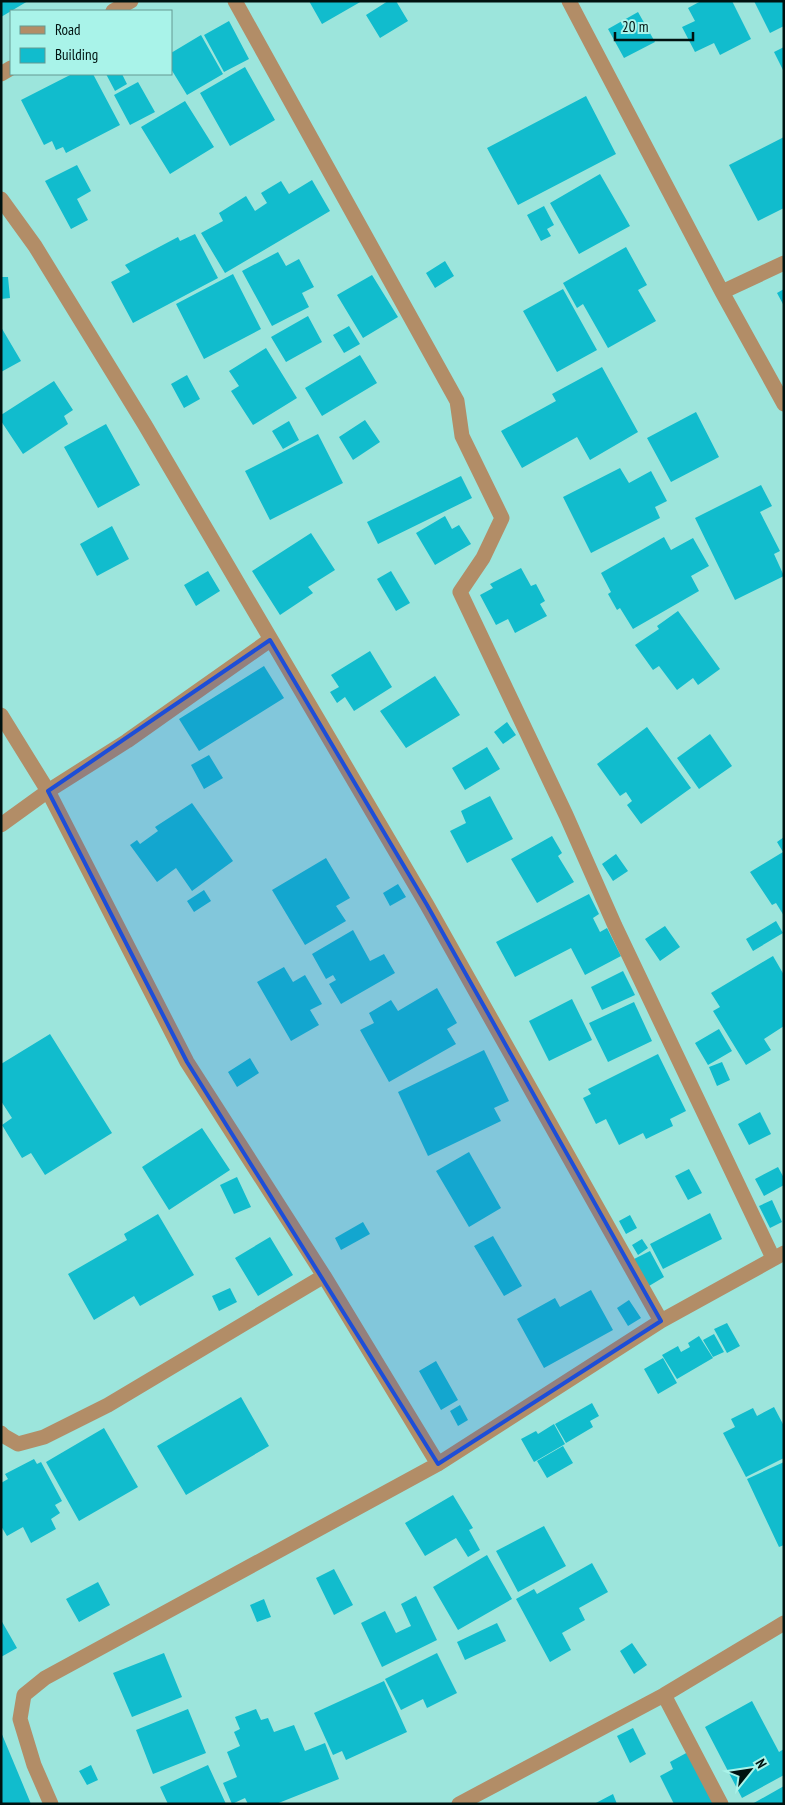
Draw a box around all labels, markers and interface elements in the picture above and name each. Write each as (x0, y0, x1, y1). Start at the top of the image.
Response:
legend (10, 10, 172, 75)
scale bar (615, 10, 692, 42)
text: 20 m (622, 17, 648, 36)
text: Road (55, 20, 81, 39)
text: Building (55, 45, 98, 64)
north arrow (725, 1745, 775, 1795)
text: N (752, 1756, 771, 1771)

